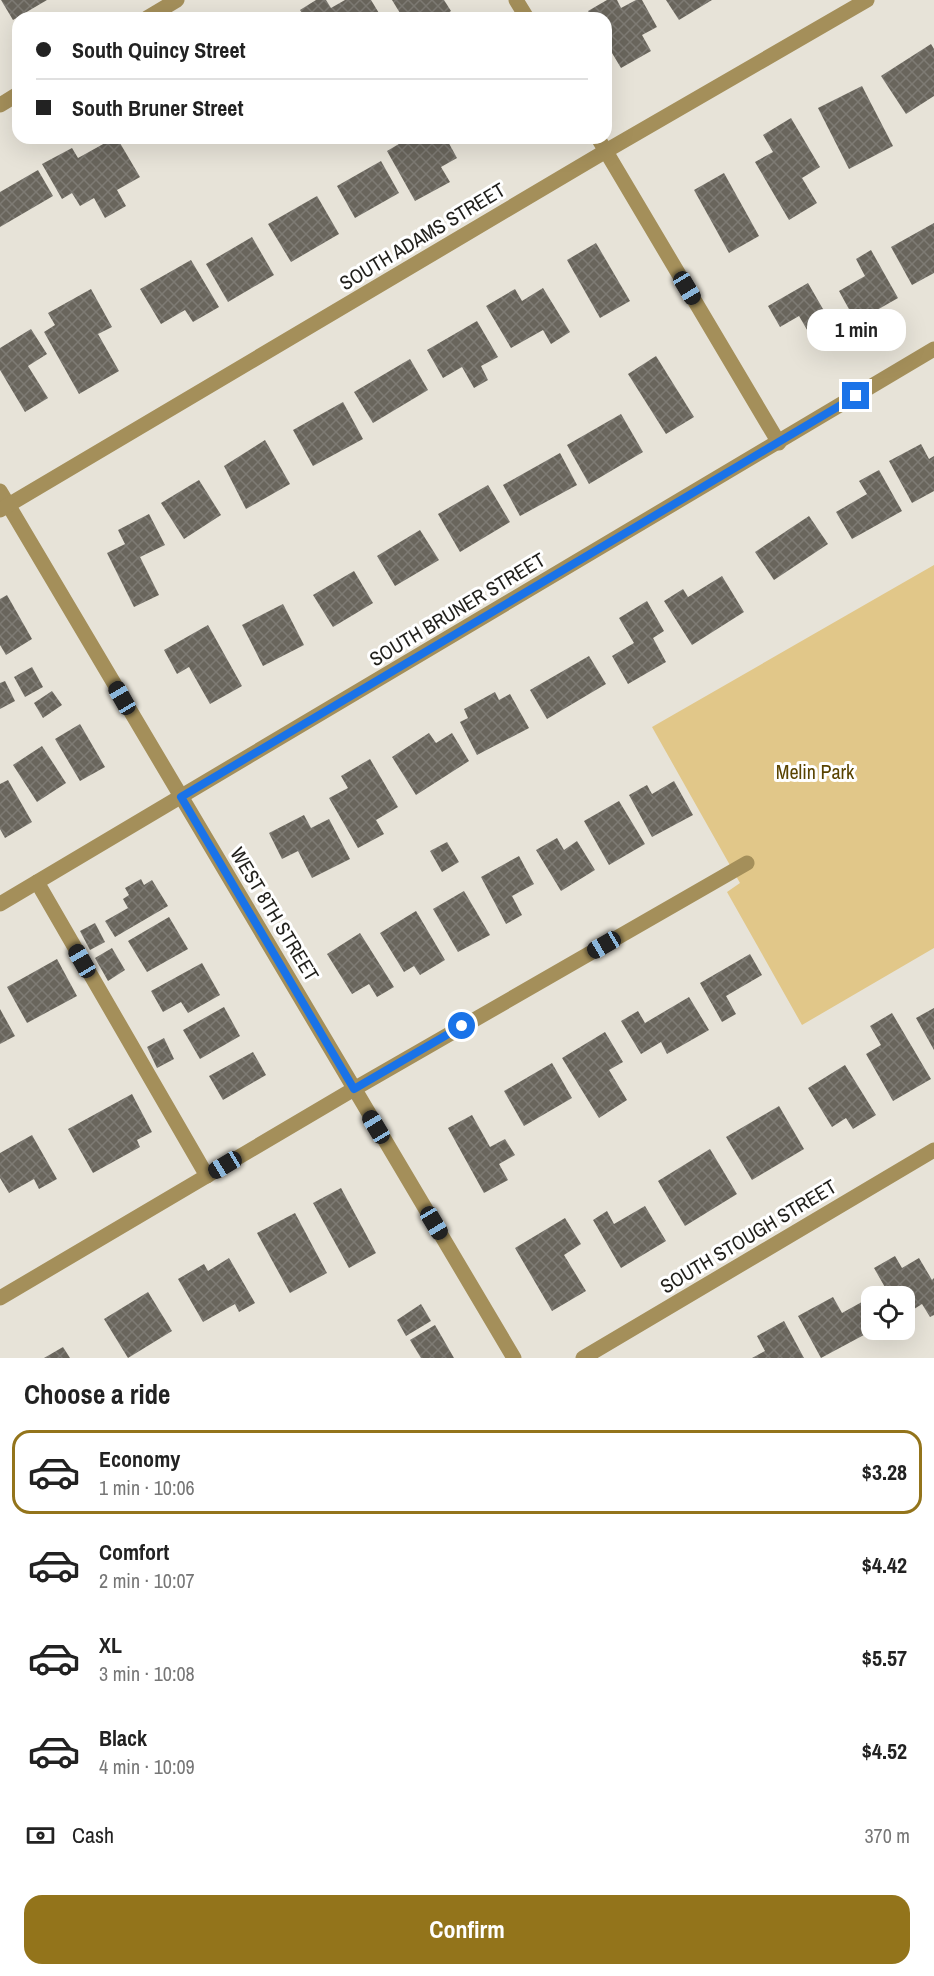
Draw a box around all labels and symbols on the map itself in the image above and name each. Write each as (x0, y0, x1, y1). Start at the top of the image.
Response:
street label: SOUTH ADAMS STREET (334, 176, 510, 296)
car (670, 268, 704, 308)
callout: 1 min (806, 309, 906, 351)
route end (842, 382, 869, 409)
street label: SOUTH BRUNER STREET (364, 546, 550, 672)
car (105, 678, 139, 718)
park label: Melin Park (776, 758, 855, 785)
street label: WEST 8TH STREET (224, 842, 326, 986)
car (584, 928, 624, 962)
car (65, 941, 99, 981)
route start (448, 1012, 475, 1039)
car (359, 1107, 393, 1147)
car (205, 1148, 245, 1182)
street label: SOUTH STOUGH STREET (655, 1173, 841, 1299)
car (417, 1203, 451, 1243)

